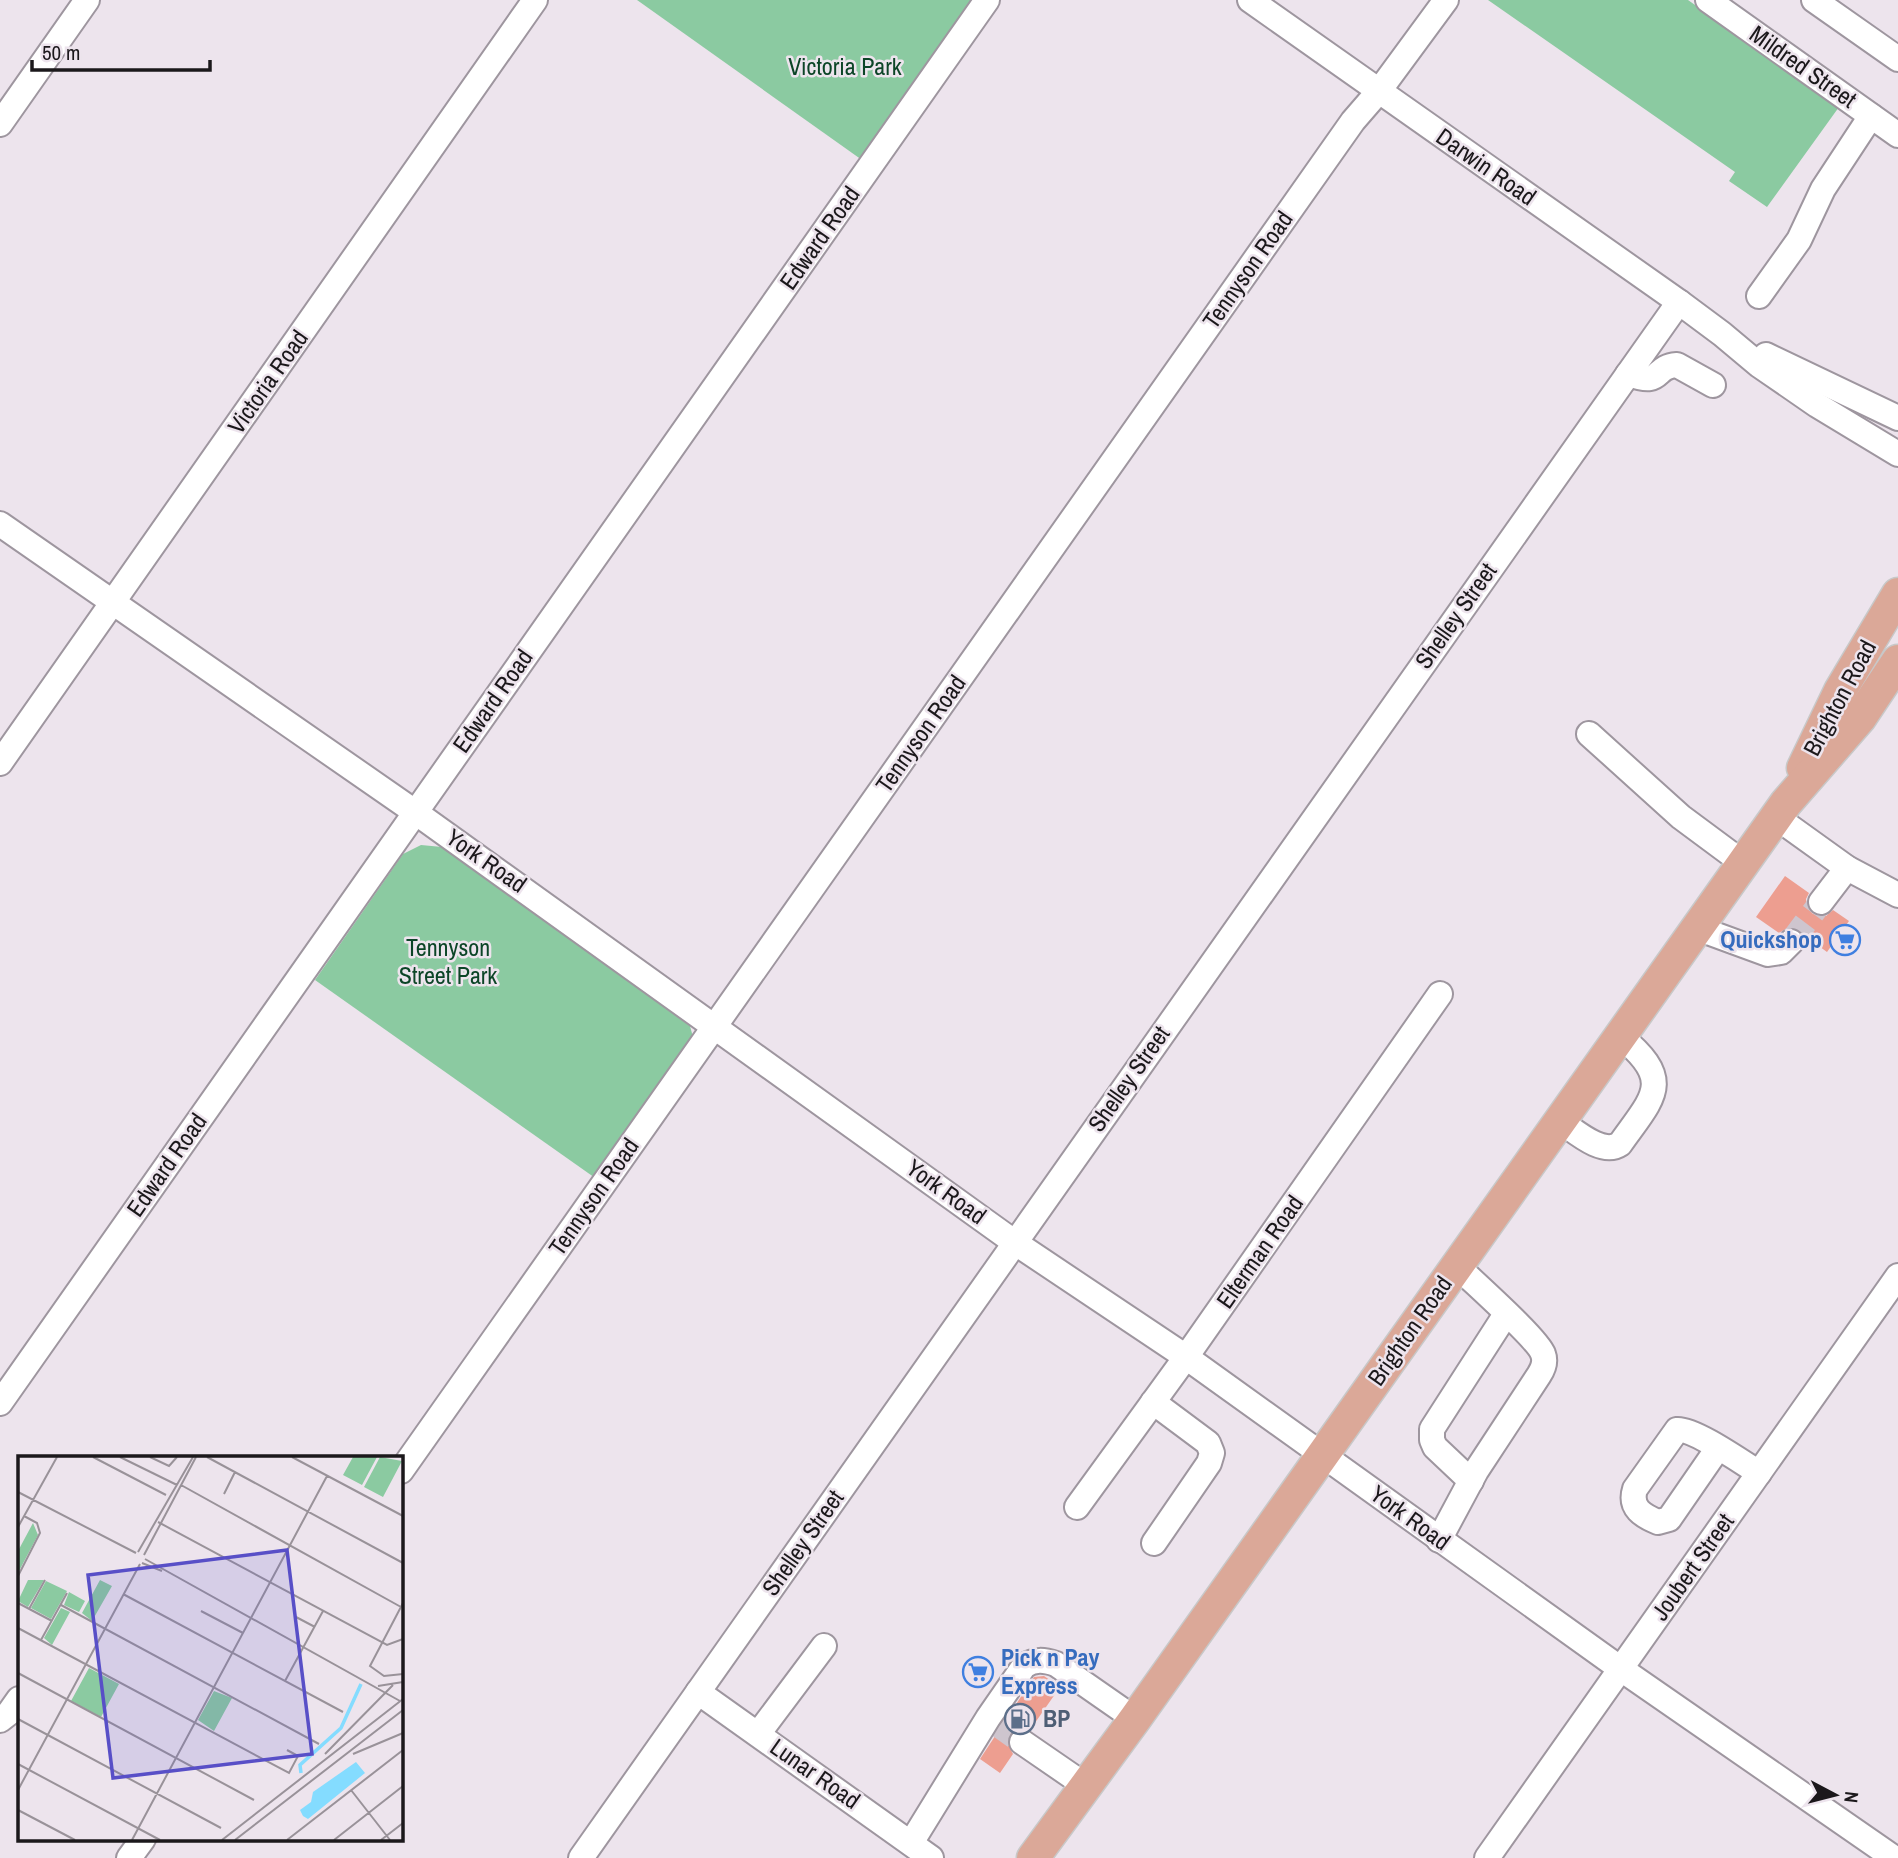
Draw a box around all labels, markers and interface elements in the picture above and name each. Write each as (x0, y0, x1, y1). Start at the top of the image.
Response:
street label: Mildred Street (1744, 18, 1864, 115)
scale bar (32, 28, 210, 72)
text: 50 m (42, 38, 80, 67)
park label: Victoria Park (788, 50, 902, 82)
street label: Darwin Road (1430, 120, 1543, 212)
street label: Edward Road (772, 179, 866, 295)
street label: Tennyson Road (1195, 204, 1300, 335)
street label: Victoria Road (220, 323, 315, 440)
street label: Shelley Street (1407, 556, 1504, 675)
street label: Brighton Road (1795, 634, 1883, 761)
street label: Edward Road (445, 642, 539, 758)
street label: Tennyson Road (868, 668, 973, 799)
street label: York Road (440, 821, 533, 900)
place label: Quickshop (1720, 923, 1822, 955)
supermarket icon: Quickshop (1828, 923, 1862, 957)
park label: Tennyson Street Park (399, 931, 497, 991)
street label: Shelley Street (1080, 1019, 1177, 1138)
street label: Edward Road (119, 1106, 213, 1222)
street label: Tennyson Road (541, 1131, 646, 1262)
street label: York Road (900, 1151, 993, 1231)
street label: Elterman Road (1208, 1188, 1310, 1314)
street label: Brighton Road (1360, 1269, 1459, 1392)
inset map (18, 1456, 402, 1840)
street label: York Road (1364, 1477, 1457, 1557)
street label: Shelley Street (754, 1483, 851, 1602)
street label: Joubert Street (1644, 1506, 1741, 1626)
place label: Pick n Pay Express (1001, 1641, 1100, 1701)
supermarket icon: Pick n Pay Express (961, 1655, 995, 1689)
fuel station icon: BP (1003, 1702, 1037, 1736)
place label: BP (1043, 1702, 1070, 1734)
street label: Lunar Road (764, 1731, 867, 1816)
north arrow (1800, 1760, 1870, 1830)
text: N (1838, 1790, 1865, 1804)

